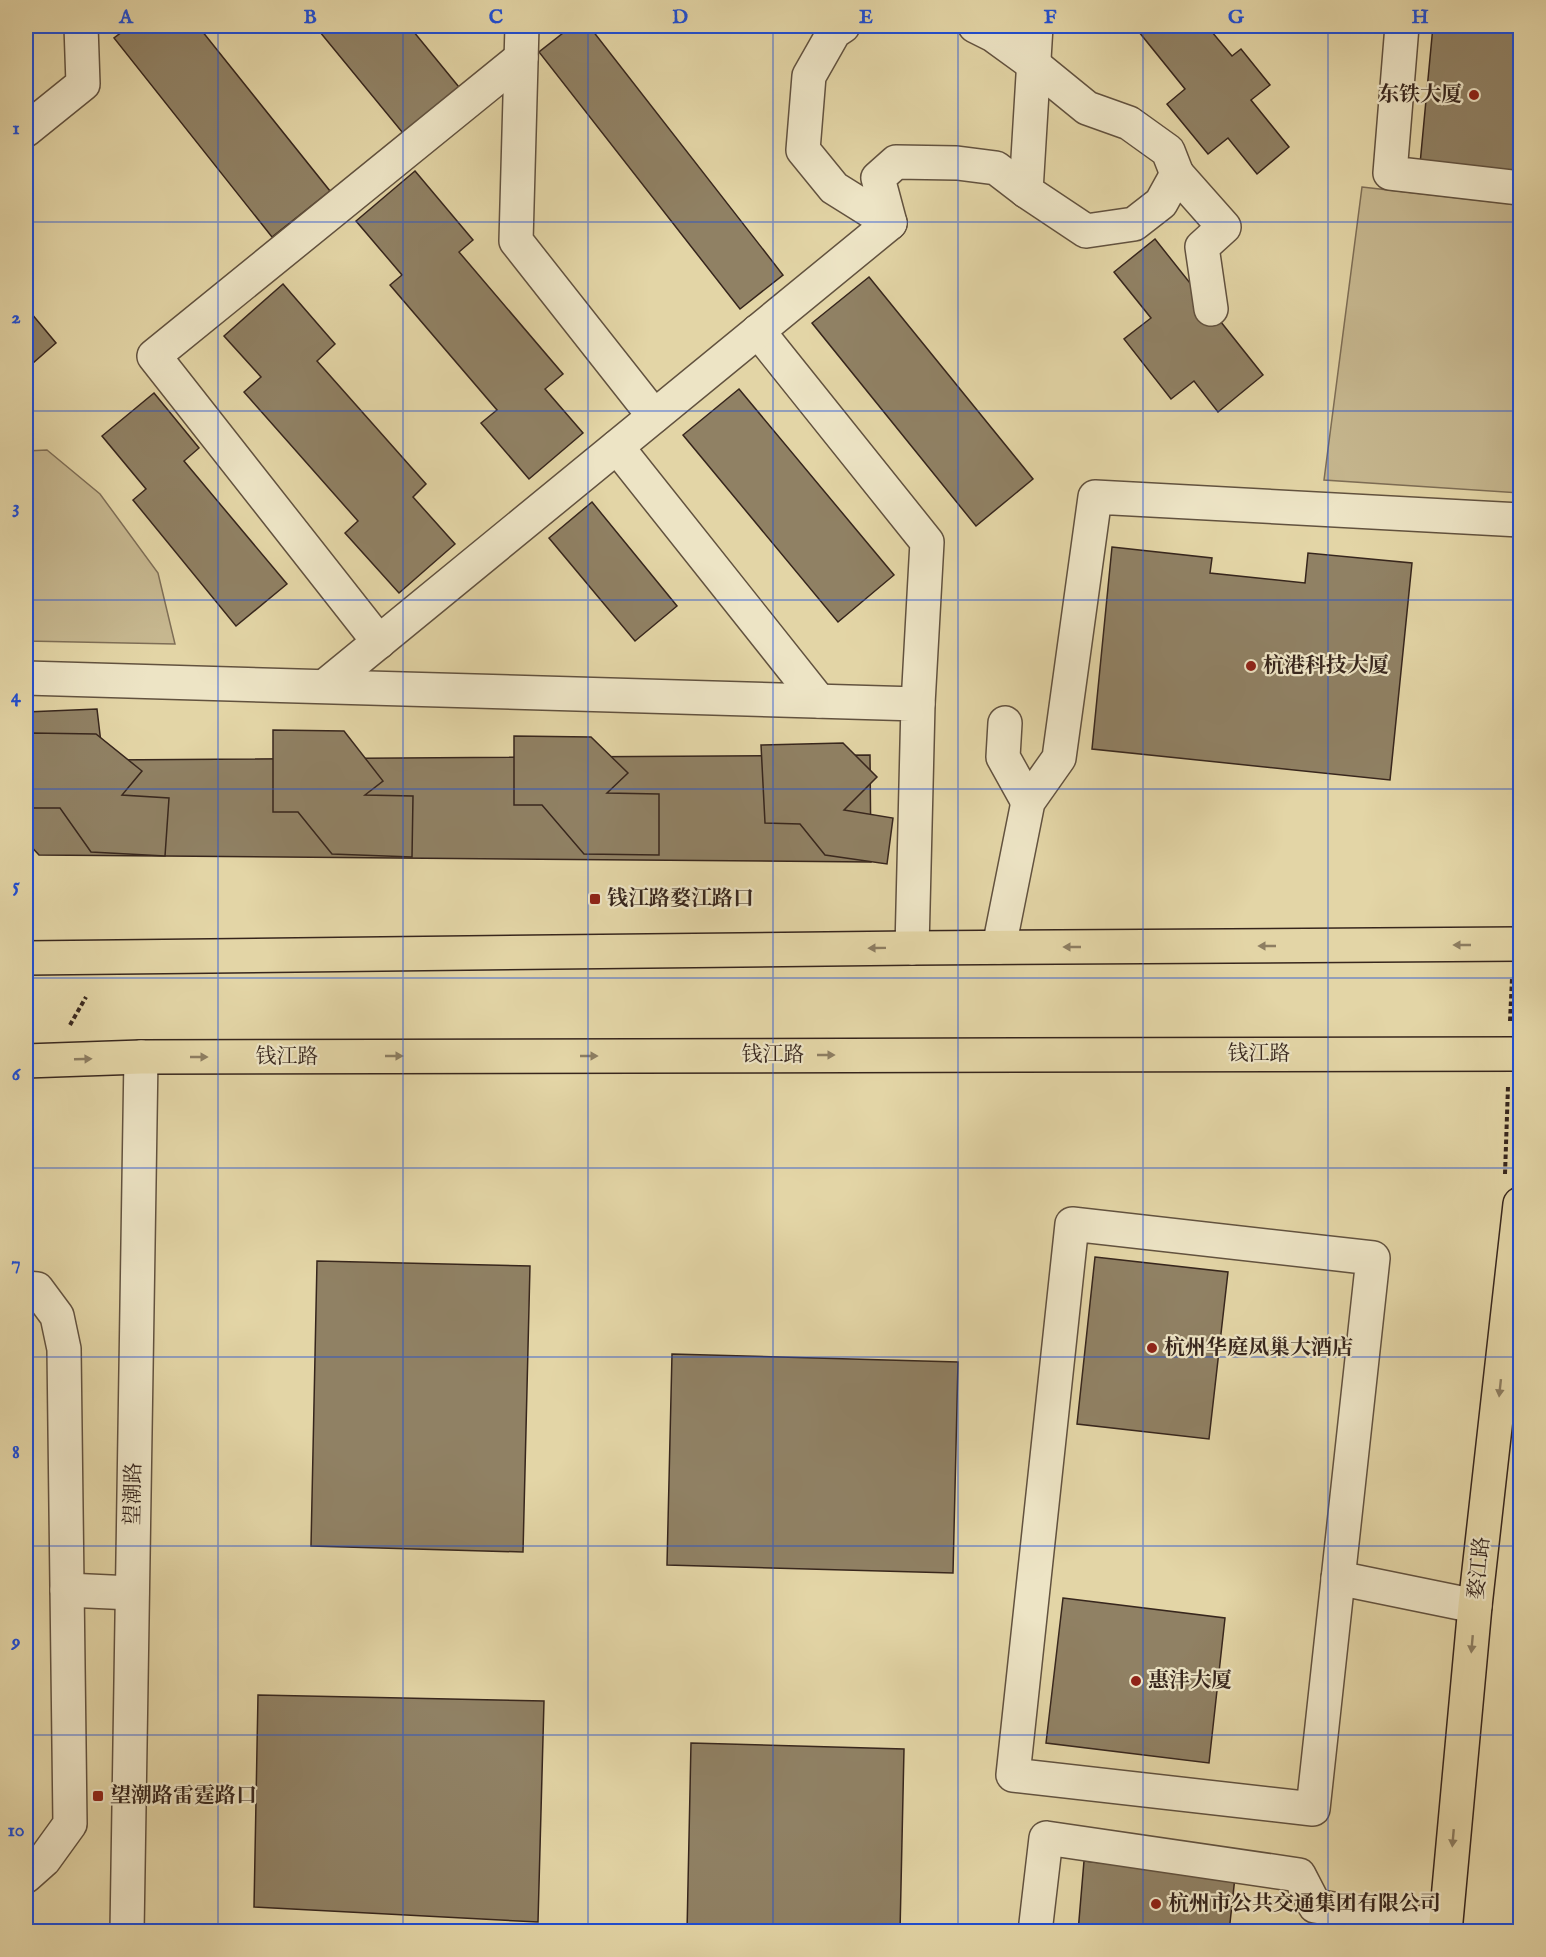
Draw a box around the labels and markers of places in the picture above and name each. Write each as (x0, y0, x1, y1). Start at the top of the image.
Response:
place label: 东铁大厦 (1378, 82, 1462, 109)
marker: 东铁大厦 (1467, 88, 1481, 102)
place label: 杭港科技大厦 (1263, 653, 1389, 680)
marker: 杭港科技大厦 (1244, 659, 1258, 673)
place label: 钱江路婺江路口 (607, 886, 754, 913)
marker: 钱江路婺江路口 (588, 892, 602, 906)
place label: 杭州华庭凤巢大酒店 (1164, 1335, 1353, 1362)
marker: 杭州华庭凤巢大酒店 (1145, 1341, 1159, 1355)
place label: 惠沣大厦 (1148, 1668, 1232, 1695)
marker: 惠沣大厦 (1129, 1674, 1143, 1688)
place label: 望潮路雷霆路口 (110, 1783, 257, 1810)
marker: 望潮路雷霆路口 (91, 1789, 105, 1803)
place label: 杭州市公共交通集团有限公司 (1168, 1891, 1441, 1918)
marker: 杭州市公共交通集团有限公司 (1149, 1897, 1163, 1911)

